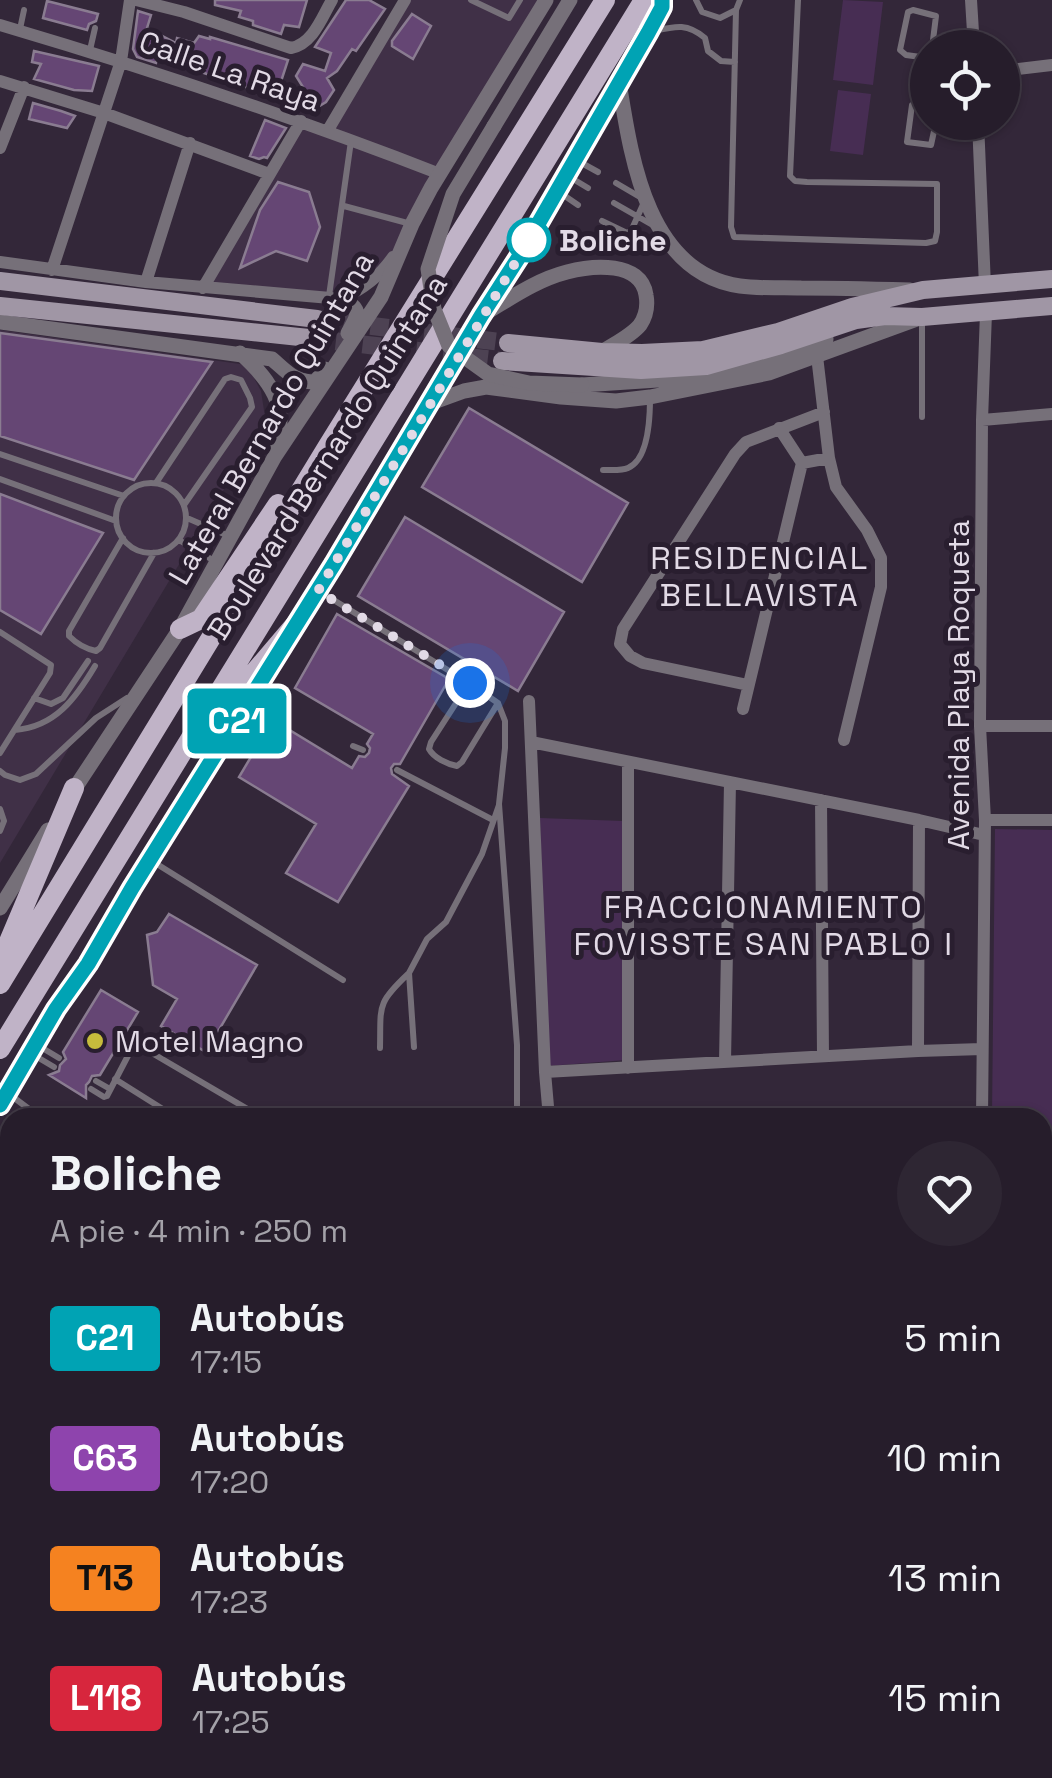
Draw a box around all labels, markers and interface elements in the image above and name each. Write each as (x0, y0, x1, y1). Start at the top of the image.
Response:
street label: Calle La Raya (134, 22, 326, 120)
map controls (910, 30, 1020, 140)
button: locate (910, 30, 1020, 140)
marker: Boliche (508, 219, 550, 261)
place label: Boliche (559, 221, 667, 260)
street label: Lateral Bernardo Quintana (160, 245, 382, 591)
street label: Boulevard Bernardo Quintana (198, 267, 456, 647)
street label: Avenida Playa Roqueta (939, 520, 978, 850)
district label: RESIDENCIAL BELLAVISTA (650, 538, 870, 615)
your location (445, 658, 495, 708)
line badge: C21 (180, 688, 294, 754)
text: C21 (207, 699, 267, 743)
district label: FRACCIONAMIENTO FOVISSTE SAN PABLO I (573, 887, 955, 964)
place label: Motel Magno (115, 1022, 304, 1061)
marker: Motel Magno (84, 1030, 106, 1052)
button: heart (897, 1141, 1002, 1246)
text: Boliche (50, 1143, 222, 1204)
text: A pie · 4 min · 250 m (50, 1211, 348, 1251)
text: Autobús (190, 1294, 345, 1342)
text: 5 min (904, 1314, 1002, 1362)
text: C21 (75, 1316, 135, 1360)
text: 17:15 (190, 1342, 262, 1382)
text: Autobús (190, 1414, 345, 1462)
text: 10 min (887, 1434, 1002, 1482)
text: C63 (72, 1436, 138, 1480)
text: 17:20 (190, 1462, 269, 1502)
text: Autobús (190, 1534, 345, 1582)
text: 13 min (888, 1554, 1002, 1602)
text: T13 (76, 1556, 134, 1600)
text: 17:23 (190, 1582, 268, 1622)
text: Autobús (192, 1654, 347, 1702)
text: 15 min (888, 1674, 1002, 1722)
text: L118 (70, 1676, 142, 1720)
text: 17:25 (192, 1702, 270, 1742)

